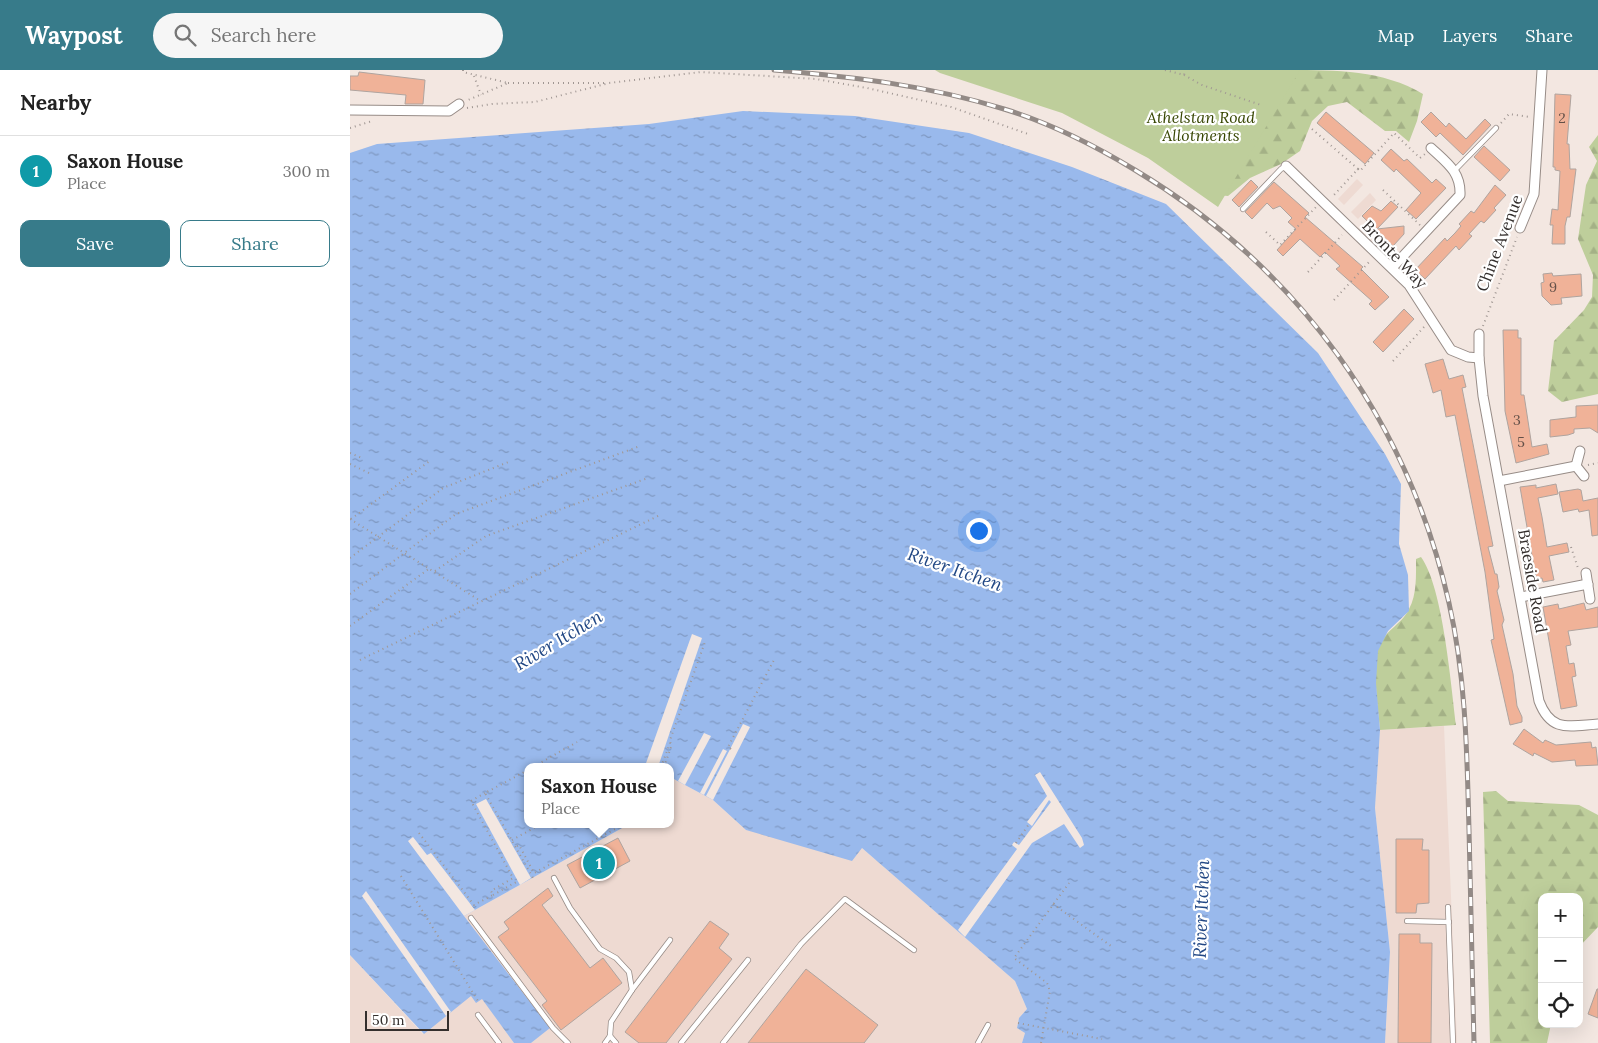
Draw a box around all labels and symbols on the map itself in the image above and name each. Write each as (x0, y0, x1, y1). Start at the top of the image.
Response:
park label: Athelstan Road Allotments (1146, 107, 1255, 145)
house number: 2 (1558, 109, 1566, 127)
street label: Chine Avenue (1471, 191, 1527, 294)
street label: Bronte Way (1358, 216, 1432, 293)
house number: 9 (1549, 278, 1557, 296)
house number: 3 (1513, 411, 1521, 429)
house number: 5 (1517, 433, 1525, 451)
your location (966, 518, 992, 544)
street label: Braeside Road (1514, 528, 1552, 635)
water label: River Itchen (905, 542, 1005, 596)
water label: River Itchen (510, 605, 606, 675)
pin: 1 (583, 844, 615, 882)
water label: River Itchen (1188, 859, 1214, 959)
scale bar (365, 1008, 449, 1031)

